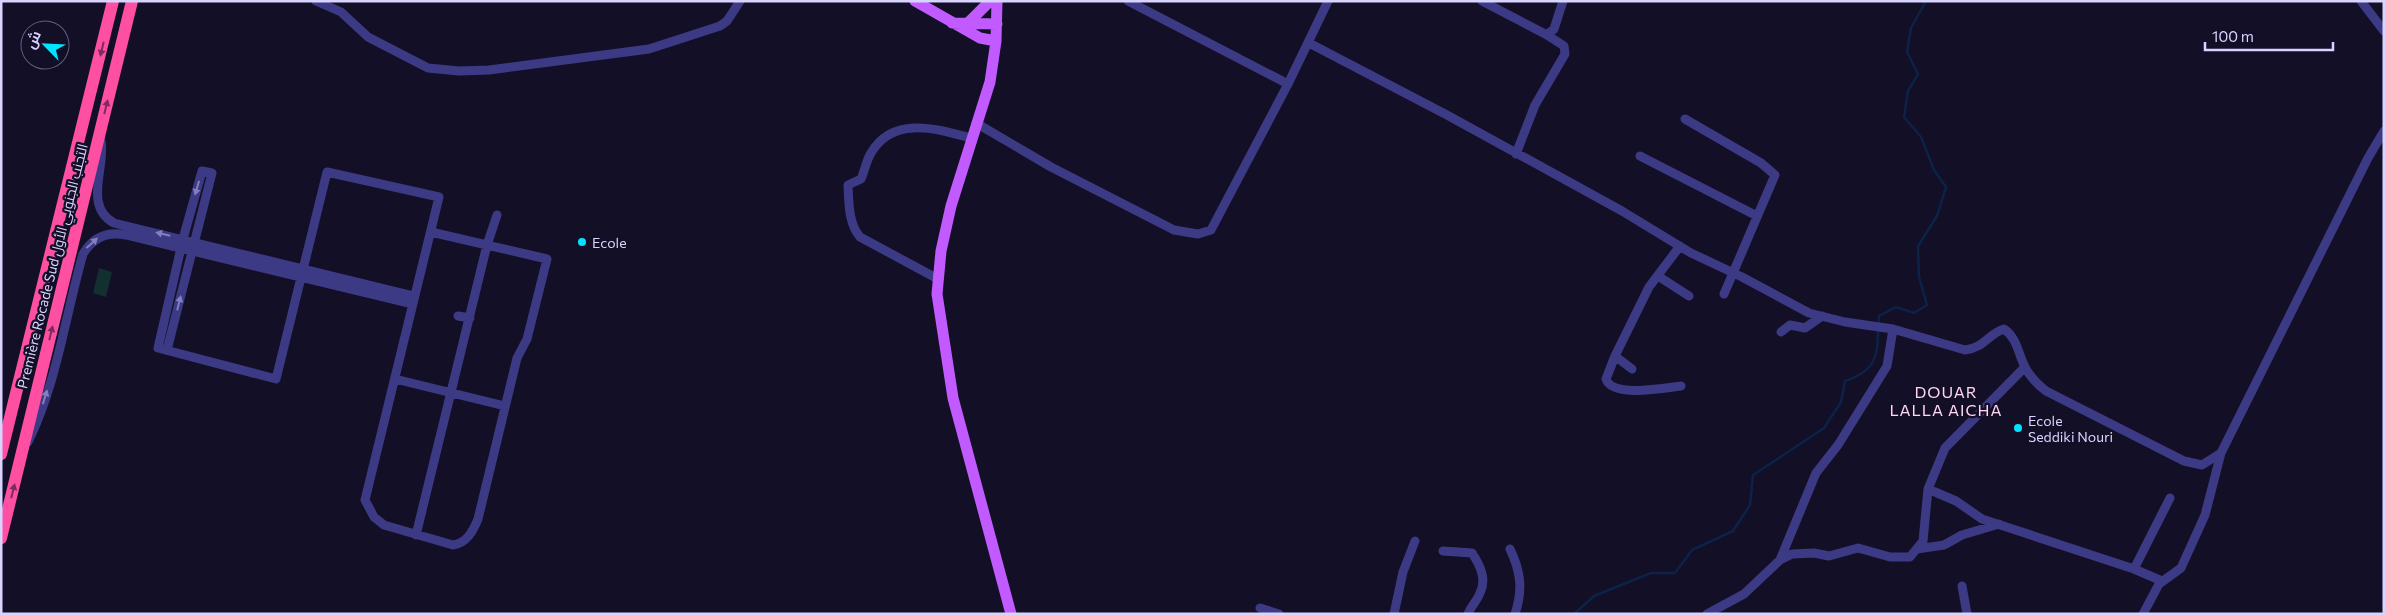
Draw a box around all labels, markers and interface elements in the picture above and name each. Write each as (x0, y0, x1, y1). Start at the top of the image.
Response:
north arrow (20, 20, 70, 70)
scale bar (2205, 20, 2332, 52)
text: 100 m (2212, 27, 2254, 45)
text: ش (21, 28, 45, 52)
one-way arrow (98, 41, 106, 56)
one-way arrow (102, 100, 110, 115)
street label: Première Rocade Sud التجنب الجنوبي الأول (13, 142, 95, 391)
one-way arrow (193, 180, 201, 195)
one-way arrow (155, 230, 170, 238)
place label: Ecole (592, 234, 627, 251)
marker: Ecole (576, 236, 588, 248)
one-way arrow (86, 237, 98, 249)
one-way arrow (175, 296, 183, 311)
one-way arrow (47, 326, 55, 341)
district label: DOUAR LALLA AICHA (1889, 382, 2003, 419)
one-way arrow (42, 389, 50, 404)
place label: Ecole Seddiki Nouri (2028, 412, 2113, 445)
marker: Ecole Seddiki Nouri (2012, 422, 2024, 434)
one-way arrow (9, 484, 17, 499)

